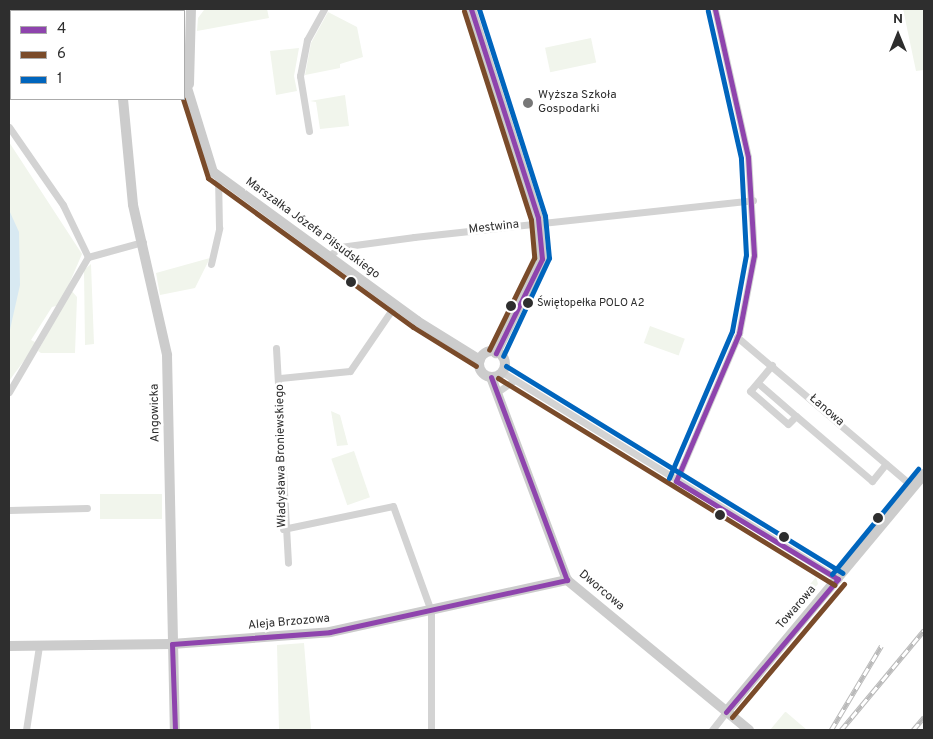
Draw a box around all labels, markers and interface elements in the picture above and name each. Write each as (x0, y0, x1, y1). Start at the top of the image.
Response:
legend (10, 10, 185, 100)
north arrow (873, 10, 923, 60)
text: N (893, 11, 903, 28)
text: 4 (57, 20, 66, 39)
text: 6 (57, 45, 66, 64)
text: 1 (57, 70, 63, 89)
place label: Wyższa Szkoła Gospodarki (538, 89, 616, 117)
marker: Wyższa Szkoła Gospodarki (522, 97, 534, 109)
street label: Marszałka Józefa Piłsudskiego (242, 175, 382, 283)
street label: Mestwina (468, 218, 520, 238)
unlabelled marker (346, 277, 356, 287)
place label: Świętopełka POLO A2 (537, 296, 645, 310)
marker: Świętopełka POLO A2 (523, 298, 533, 308)
unlabelled marker (506, 301, 516, 311)
street label: Angowicka (148, 384, 164, 442)
street label: Władysława Broniewskiego (274, 384, 290, 528)
street label: Łanowa (806, 392, 846, 430)
unlabelled marker (715, 510, 725, 520)
unlabelled marker (873, 513, 883, 523)
unlabelled marker (779, 532, 789, 542)
street label: Dworcowa (575, 568, 627, 614)
street label: Towarowa (774, 583, 820, 633)
street label: Aleja Brzozowa (247, 612, 331, 634)

